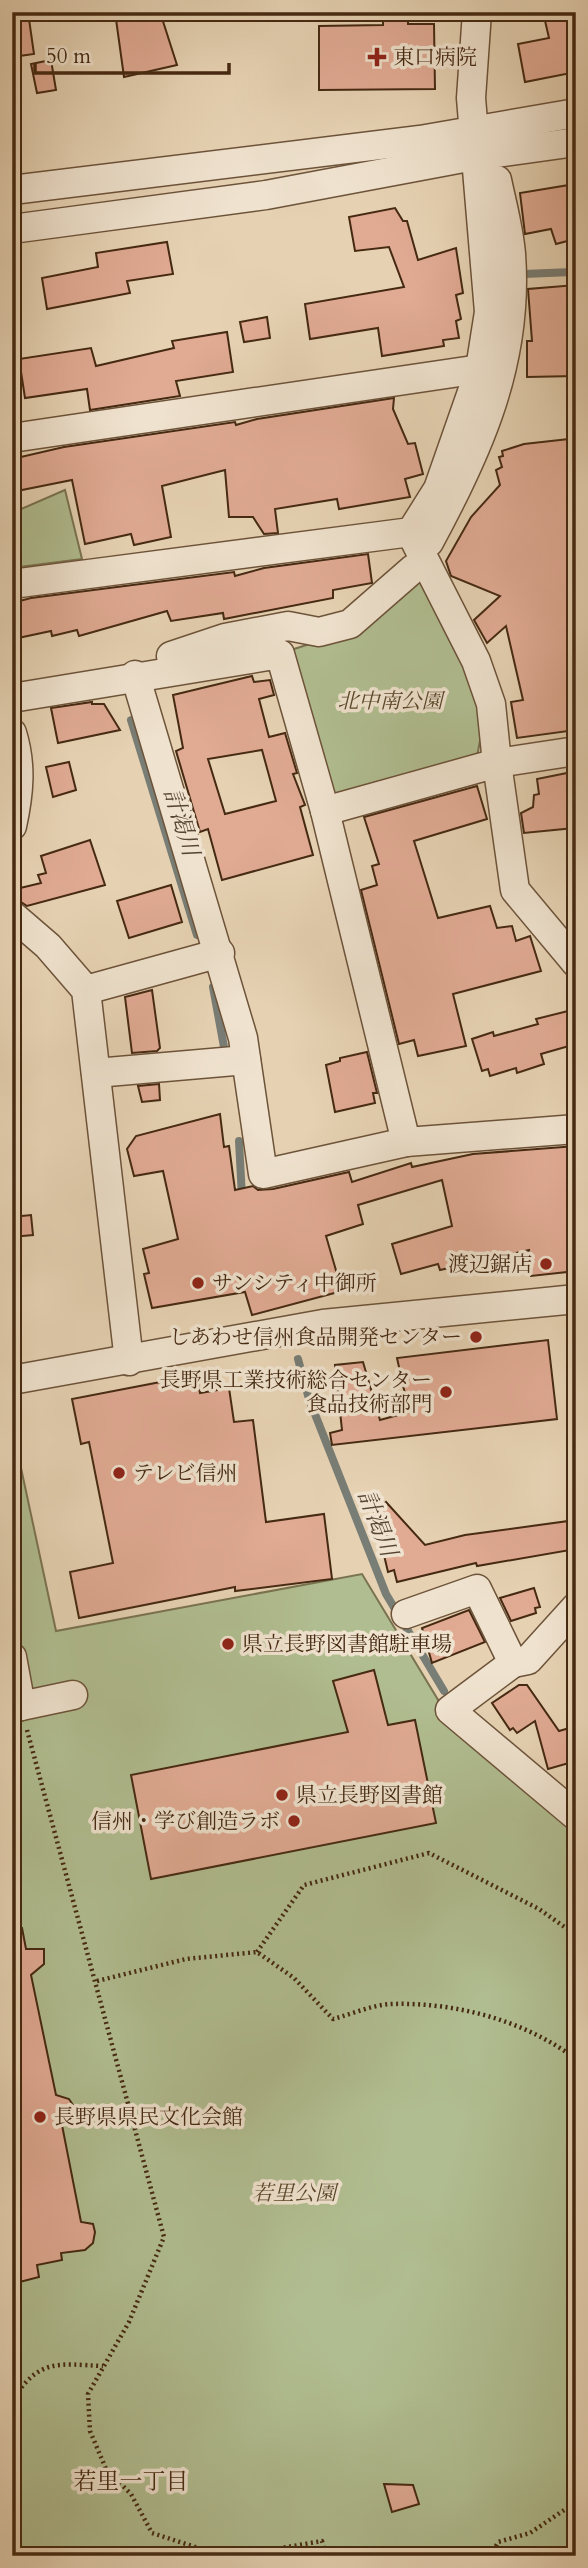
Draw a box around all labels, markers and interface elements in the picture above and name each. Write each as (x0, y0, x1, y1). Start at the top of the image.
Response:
scale bar (35, 32, 229, 76)
text: 50 m (46, 42, 91, 71)
place label: 東口病院 (393, 43, 477, 72)
marker: 東口病院 (367, 47, 387, 67)
park label: 北中南公園 (338, 687, 445, 716)
water label: 計渇川 (157, 785, 207, 863)
place label: 渡辺鋸店 (448, 1250, 532, 1279)
marker: 渡辺鋸店 (538, 1256, 554, 1272)
place label: サンシティ中御所 (212, 1269, 377, 1298)
marker: サンシティ中御所 (190, 1275, 206, 1291)
place label: しあわせ信州食品開発センター (169, 1323, 462, 1352)
marker: しあわせ信州食品開発センター (468, 1329, 484, 1345)
place label: 長野県工業技術総合センター 食品技術部門 (160, 1366, 432, 1419)
marker: 長野県工業技術総合センター 食品技術部門 (438, 1384, 454, 1400)
place label: テレビ信州 (133, 1459, 238, 1488)
marker: テレビ信州 (111, 1465, 127, 1481)
water label: 計渇川 (351, 1485, 405, 1564)
place label: 県立長野図書館駐車場 (242, 1630, 452, 1659)
marker: 県立長野図書館駐車場 (220, 1636, 236, 1652)
place label: 県立長野図書館 (296, 1781, 443, 1810)
marker: 県立長野図書館 (274, 1787, 290, 1803)
place label: 信州・学び創造ラボ (91, 1807, 280, 1836)
marker: 信州・学び創造ラボ (286, 1813, 302, 1829)
place label: 長野県県民文化会館 (54, 2103, 243, 2132)
marker: 長野県県民文化会館 (32, 2109, 48, 2125)
park label: 若里公園 (252, 2179, 339, 2208)
district label: 若里一丁目 (74, 2466, 189, 2497)

